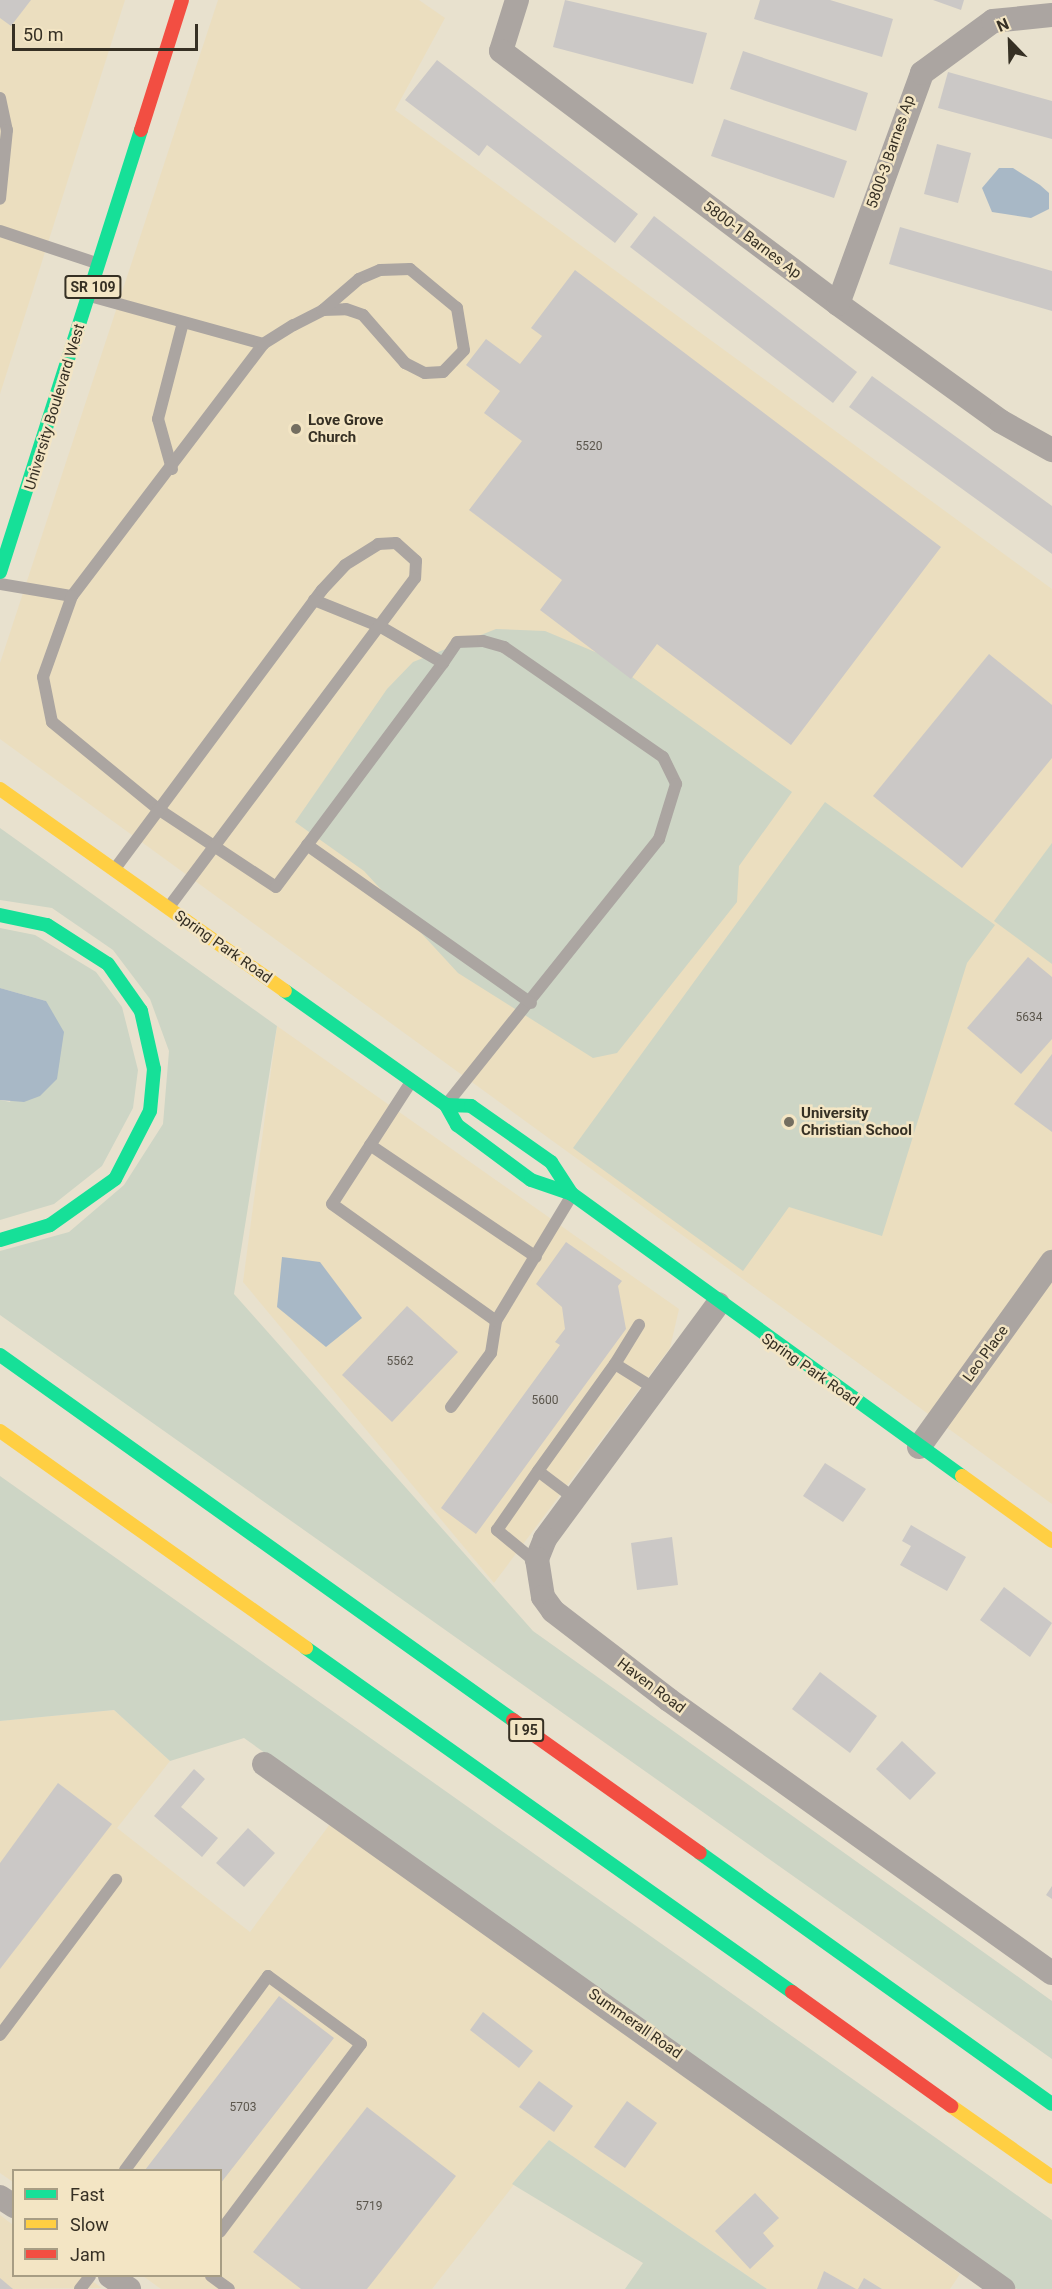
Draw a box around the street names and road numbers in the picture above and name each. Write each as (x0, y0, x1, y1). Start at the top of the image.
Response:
street label: 5800-3 Barnes Ap (863, 93, 919, 211)
street label: 5800-1 Barnes Ap (699, 197, 805, 283)
road number: SR 109 (63, 276, 123, 298)
street label: University Boulevard West (21, 322, 89, 492)
street label: Spring Park Road (171, 907, 275, 987)
street label: Leo Place (960, 1322, 1012, 1386)
street label: Spring Park Road (758, 1330, 862, 1410)
street label: Haven Road (614, 1655, 688, 1717)
road number: I 95 (508, 1719, 544, 1741)
street label: Summerall Road (585, 1985, 685, 2063)

